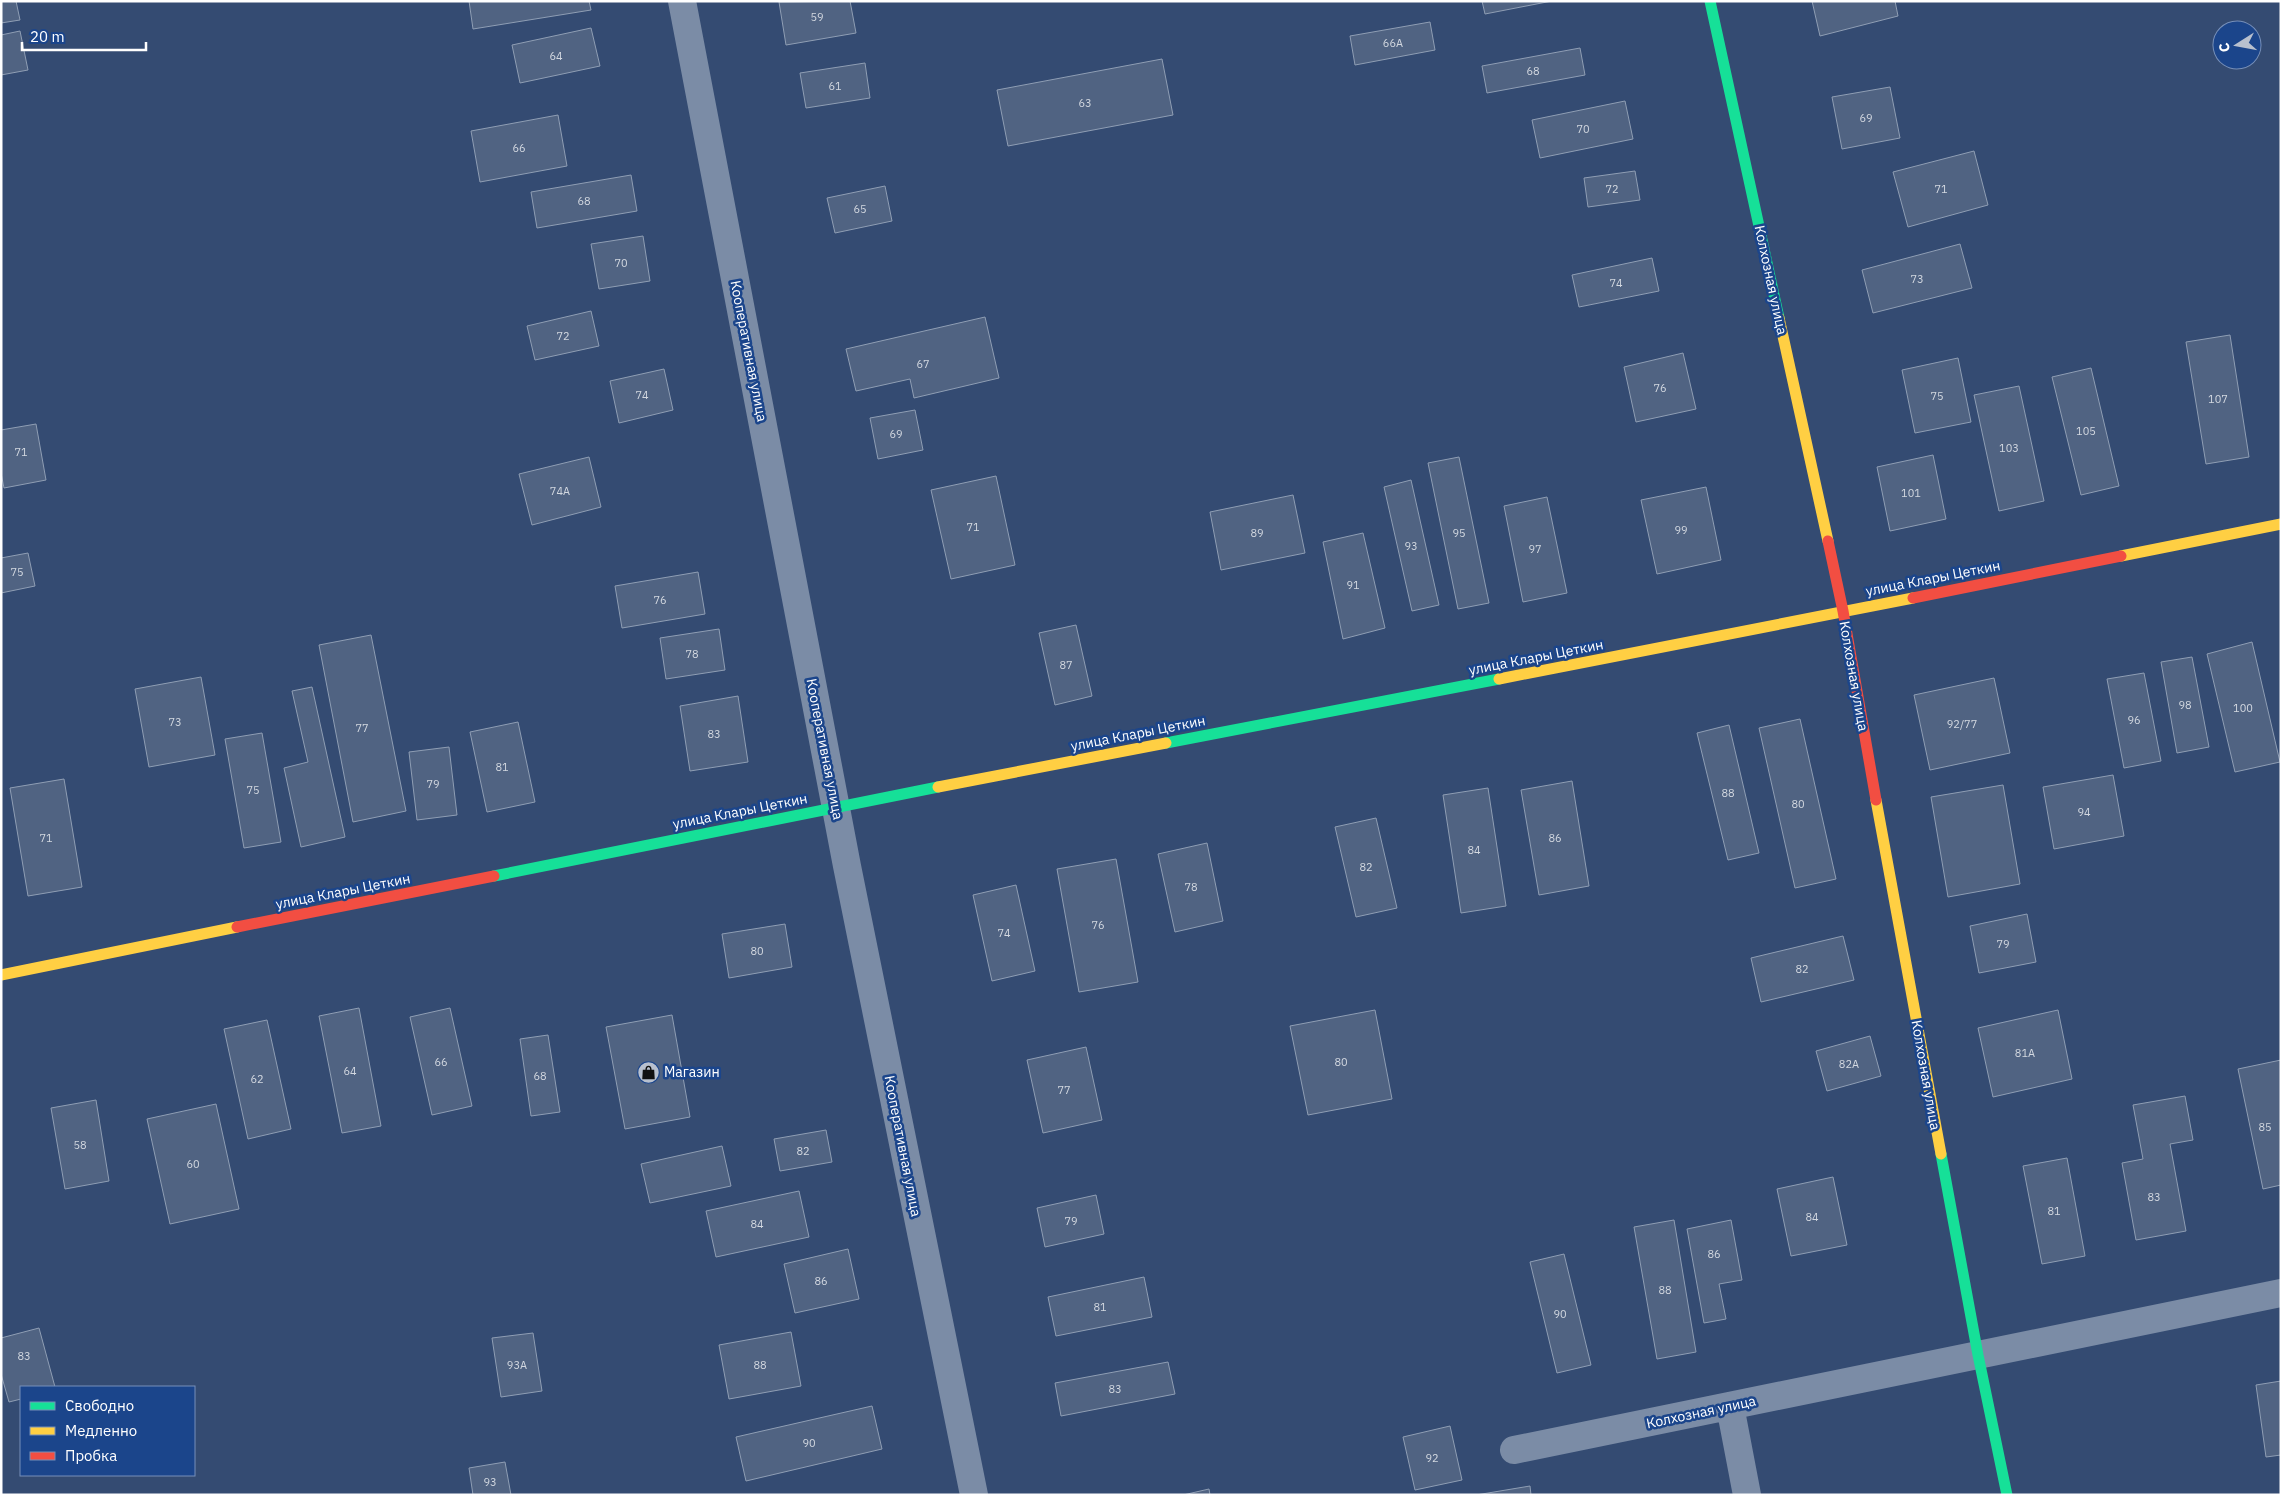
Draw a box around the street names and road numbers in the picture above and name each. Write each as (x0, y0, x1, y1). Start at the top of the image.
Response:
street label: Колхозная улица (1751, 224, 1792, 337)
street label: Кооперативная улица (726, 279, 772, 424)
street label: улица Клары Цеткин (1864, 556, 2002, 600)
street label: Колхозная улица (1835, 619, 1873, 733)
street label: улица Клары Цеткин (1467, 635, 1605, 679)
street label: Кооперативная улица (802, 677, 848, 822)
street label: улица Клары Цеткин (1069, 711, 1207, 755)
street label: улица Клары Цеткин (671, 789, 809, 833)
street label: улица Клары Цеткин (274, 869, 412, 913)
street label: Колхозная улица (1907, 1018, 1945, 1132)
street label: Кооперативная улица (880, 1074, 926, 1219)
street label: Колхозная улица (1645, 1391, 1758, 1432)

